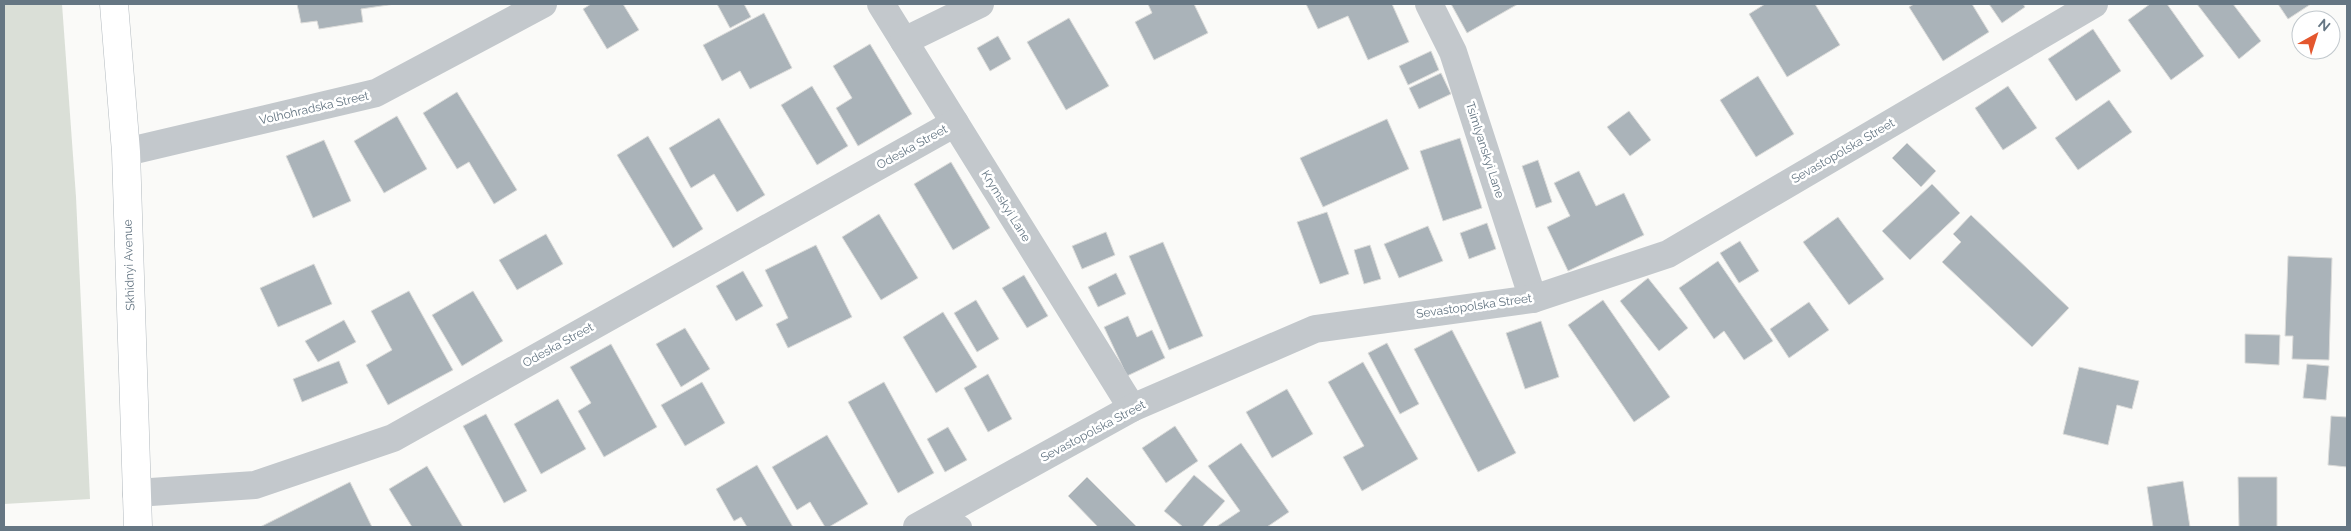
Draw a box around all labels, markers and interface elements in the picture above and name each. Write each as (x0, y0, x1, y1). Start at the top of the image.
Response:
north arrow (2291, 10, 2341, 60)
text: N (2315, 15, 2333, 34)
street label: Volhohradska Street (258, 89, 370, 127)
street label: Tsimlyanskyi Lane (1463, 100, 1507, 200)
street label: Sevastopolska Street (1789, 116, 1897, 186)
street label: Odeska Street (874, 122, 950, 172)
street label: Krymskyi Lane (979, 168, 1033, 244)
street label: Skhidnyi Avenue (120, 219, 138, 311)
street label: Sevastopolska Street (1415, 291, 1533, 321)
street label: Odeska Street (520, 320, 596, 370)
street label: Sevastopolska Street (1038, 397, 1148, 465)

